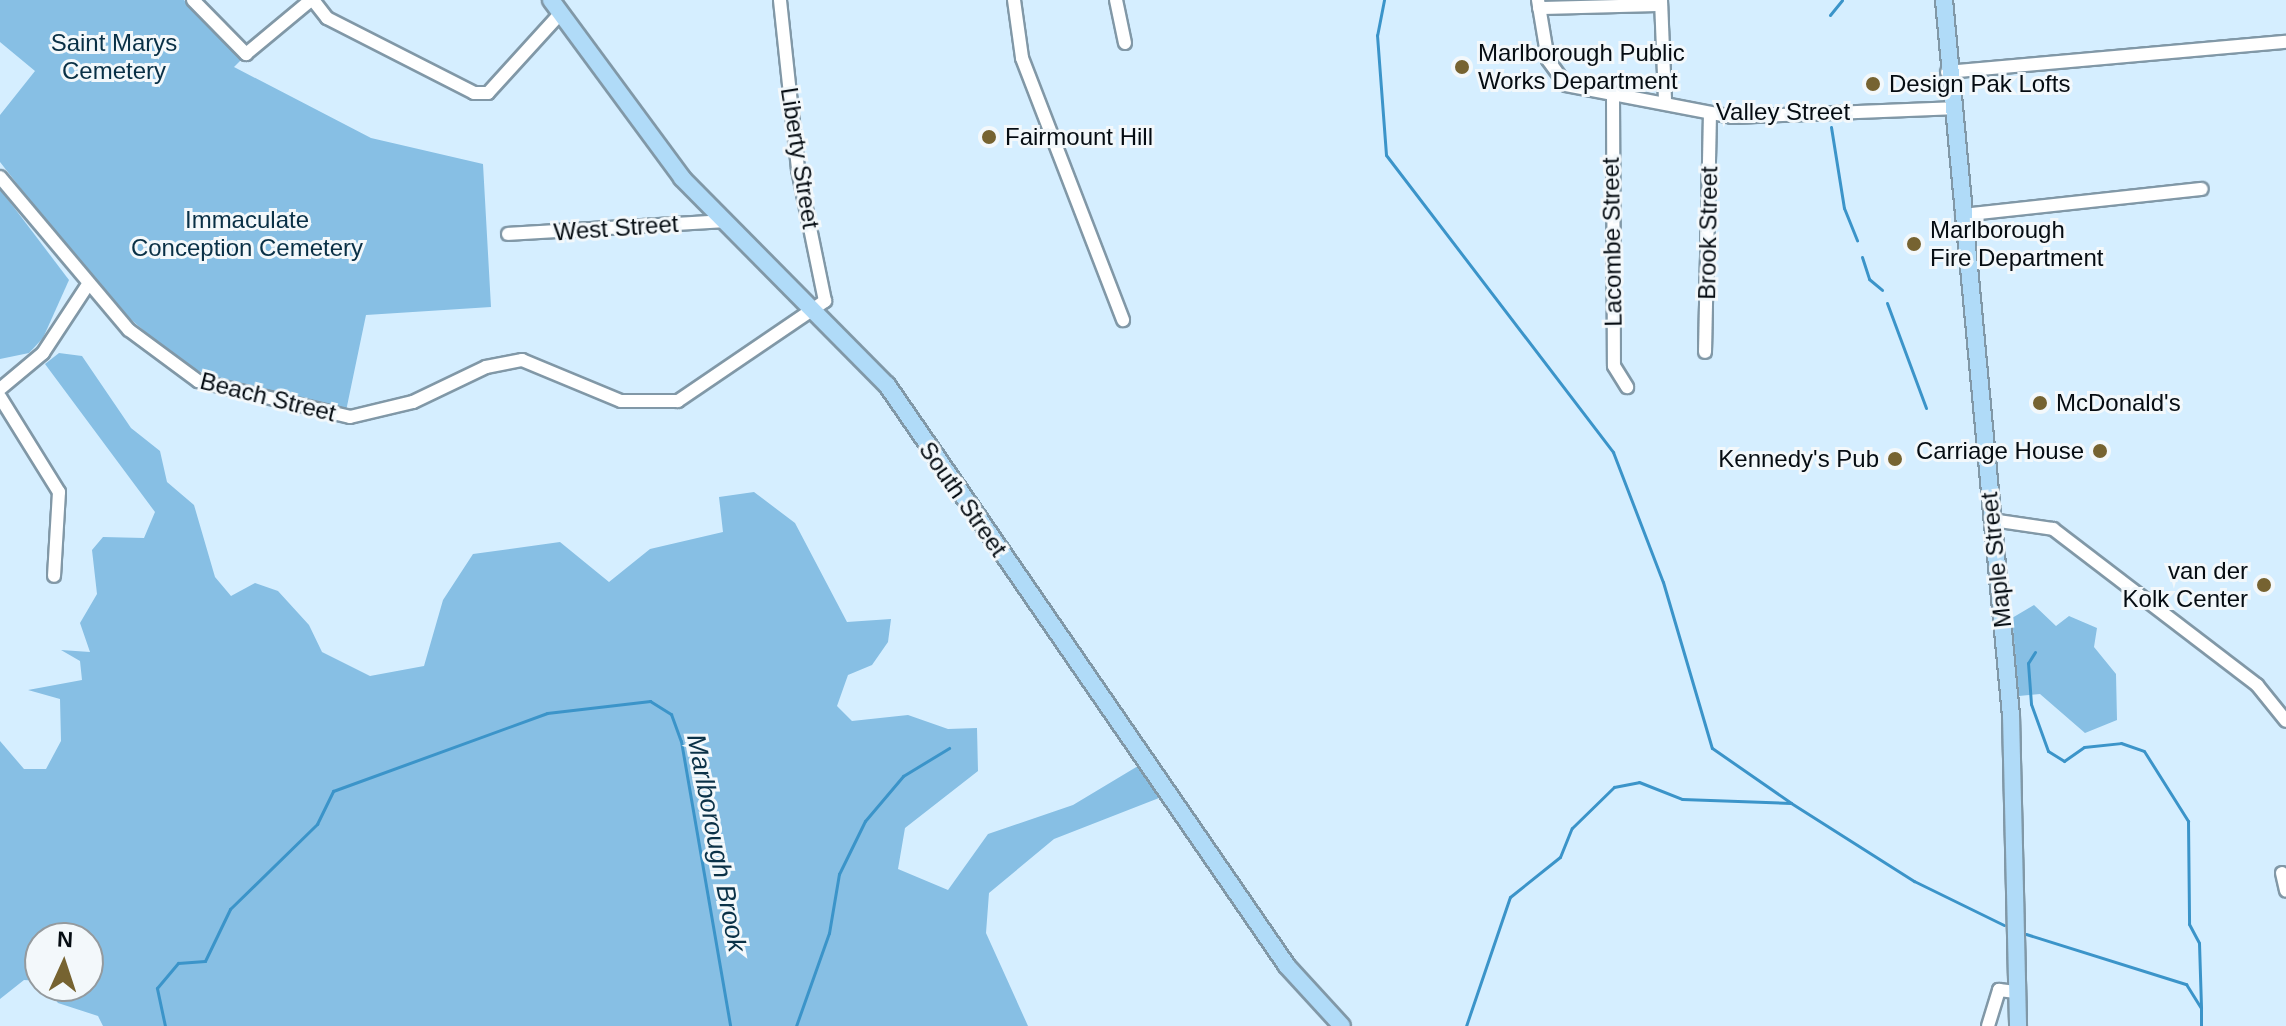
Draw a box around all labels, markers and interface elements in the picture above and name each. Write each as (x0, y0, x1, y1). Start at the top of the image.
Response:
park label: Saint Marys Cemetery (51, 29, 177, 85)
place label: Marlborough Public Works Department (1478, 39, 1685, 95)
marker: Marlborough Public Works Department (1453, 58, 1471, 76)
place label: Design Pak Lofts (1889, 70, 2070, 98)
marker: Design Pak Lofts (1864, 75, 1882, 93)
street label: Liberty Street (775, 85, 825, 231)
street label: Valley Street (1716, 98, 1850, 126)
place label: Fairmount Hill (1005, 123, 1153, 151)
marker: Fairmount Hill (980, 128, 998, 146)
street label: Lacombe Street (1596, 157, 1628, 327)
street label: Brook Street (1692, 166, 1724, 300)
park label: Immaculate Conception Cemetery (131, 206, 363, 262)
street label: West Street (553, 209, 679, 247)
place label: Marlborough Fire Department (1930, 216, 2103, 272)
marker: Marlborough Fire Department (1905, 235, 1923, 253)
street label: Beach Street (197, 366, 339, 428)
place label: McDonald's (2056, 389, 2181, 417)
marker: McDonald's (2031, 394, 2049, 412)
street label: South Street (913, 436, 1013, 562)
place label: Carriage House (1916, 437, 2084, 465)
marker: Carriage House (2091, 442, 2109, 460)
place label: Kennedy's Pub (1718, 445, 1879, 473)
marker: Kennedy's Pub (1886, 450, 1904, 468)
street label: Maple Street (1975, 491, 2017, 629)
place label: van der Kolk Center (2123, 557, 2248, 613)
marker: van der Kolk Center (2255, 576, 2273, 594)
water label: Marlborough Brook (680, 731, 752, 955)
north arrow (24, 922, 104, 1002)
text: N (57, 927, 74, 952)

